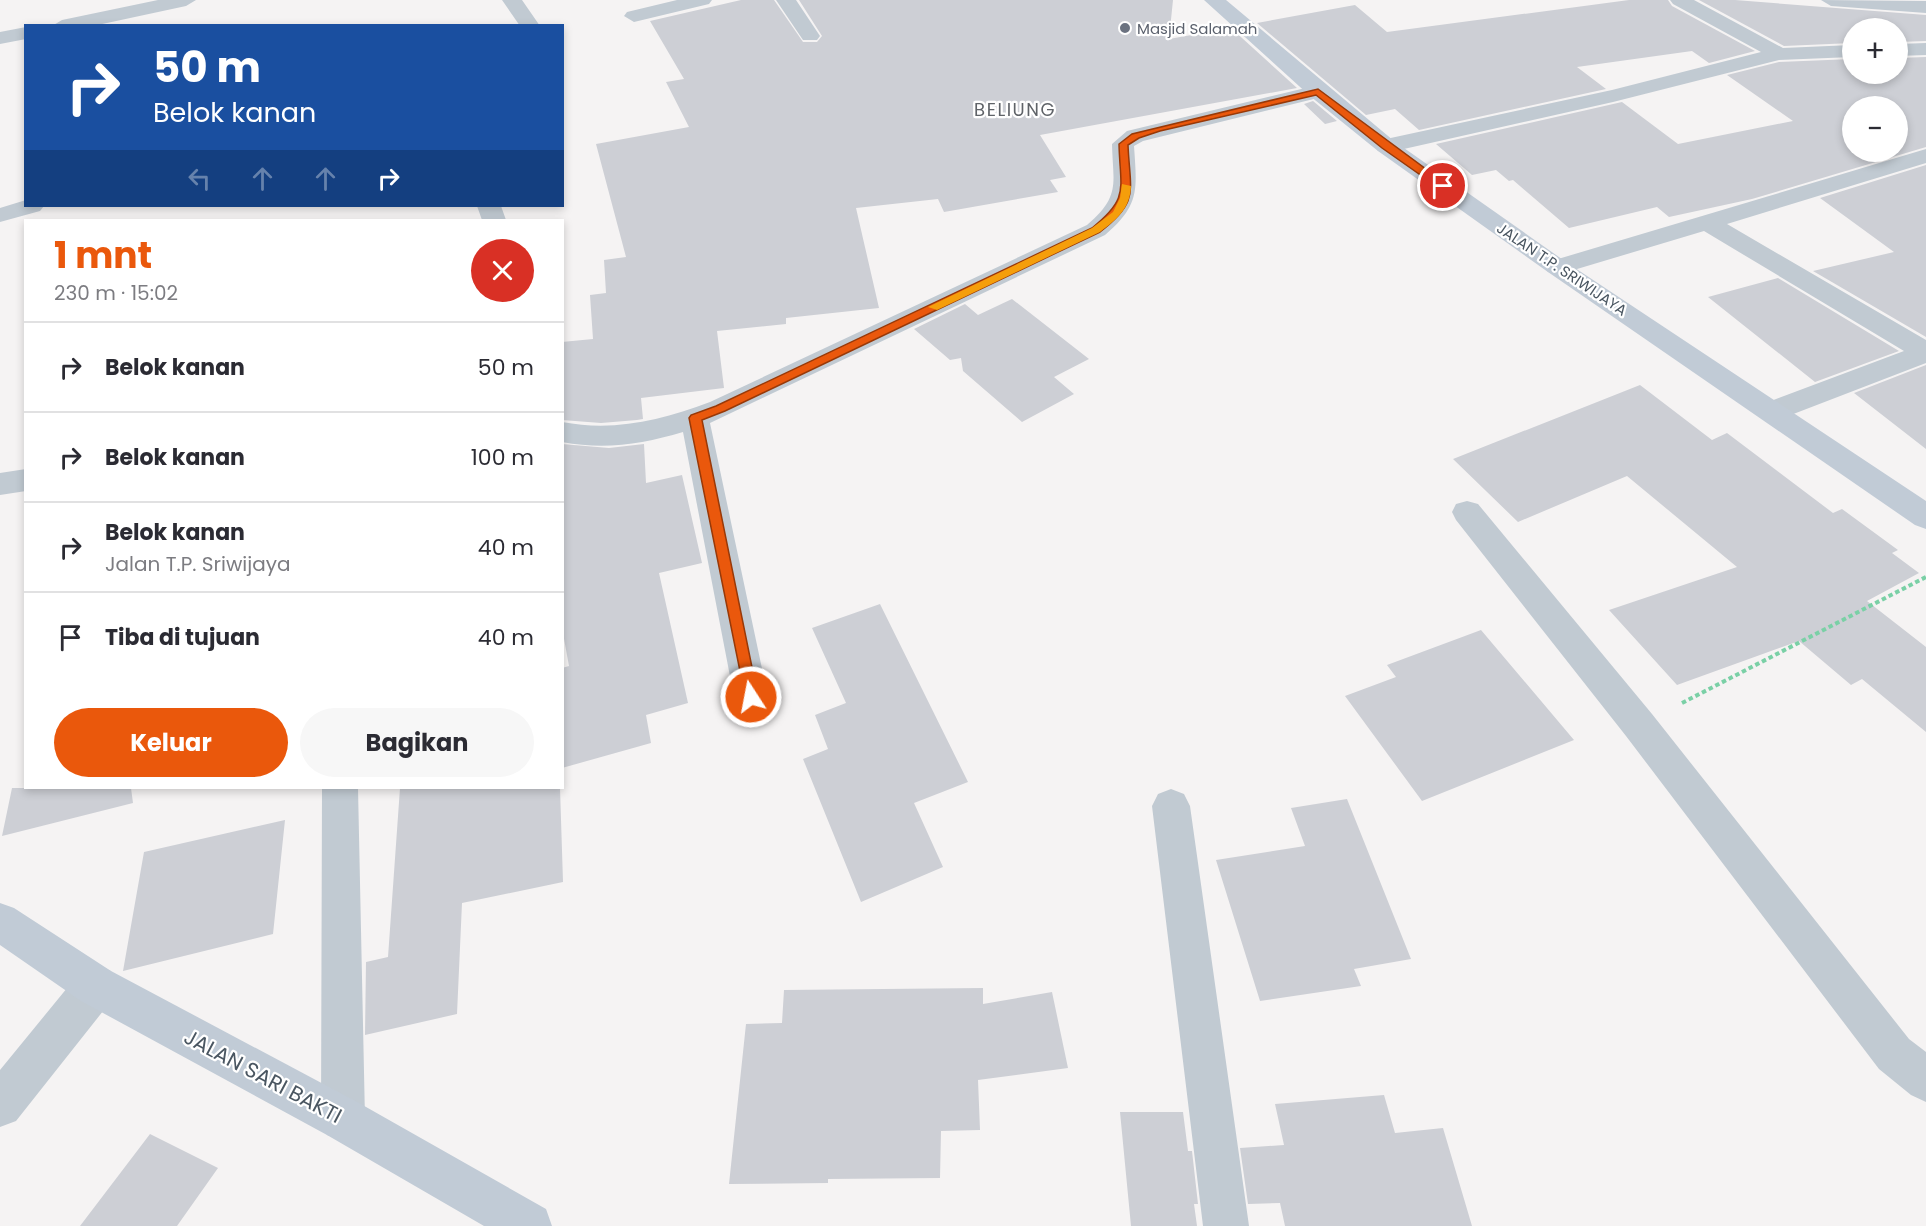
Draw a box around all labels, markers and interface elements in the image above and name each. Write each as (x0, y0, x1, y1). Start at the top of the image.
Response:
place label: Masjid Salamah (1137, 18, 1257, 39)
map controls (1842, 18, 1908, 162)
button: + (1842, 18, 1908, 84)
marker: Masjid Salamah (1118, 21, 1132, 35)
text: 50 m (153, 38, 261, 97)
icon: right (54, 48, 132, 126)
text: Belok kanan (153, 94, 316, 131)
button: − (1842, 96, 1908, 162)
district label: BELIUNG (974, 97, 1056, 122)
pin (1417, 160, 1468, 211)
icon: left (183, 162, 216, 195)
icon: ahead (246, 162, 279, 195)
icon: ahead (309, 162, 342, 195)
icon: right (372, 162, 405, 195)
icon: arrive (1426, 169, 1459, 202)
street label: JALAN T.P. SRIWIJAYA (1493, 217, 1631, 321)
text: 1 mnt (54, 230, 152, 281)
button: close (471, 239, 534, 302)
text: 230 m · 15:02 (54, 279, 178, 307)
icon: right (54, 351, 87, 384)
text: Belok kanan (105, 352, 245, 383)
text: 50 m (478, 352, 534, 383)
icon: right (54, 441, 87, 474)
text: Belok kanan (105, 442, 245, 473)
text: 100 m (471, 442, 534, 473)
text: Belok kanan (105, 517, 245, 548)
icon: right (54, 531, 87, 564)
text: 40 m (478, 532, 534, 563)
text: Jalan T.P. Sriwijaya (105, 550, 291, 578)
icon: arrive (54, 621, 87, 654)
text: Tiba di tujuan (105, 622, 260, 653)
text: 40 m (478, 622, 534, 653)
position arrow (719, 665, 783, 729)
button: Keluar (54, 708, 288, 777)
button: Bagikan (300, 708, 534, 777)
street label: JALAN SARI BAKTI (179, 1022, 347, 1130)

